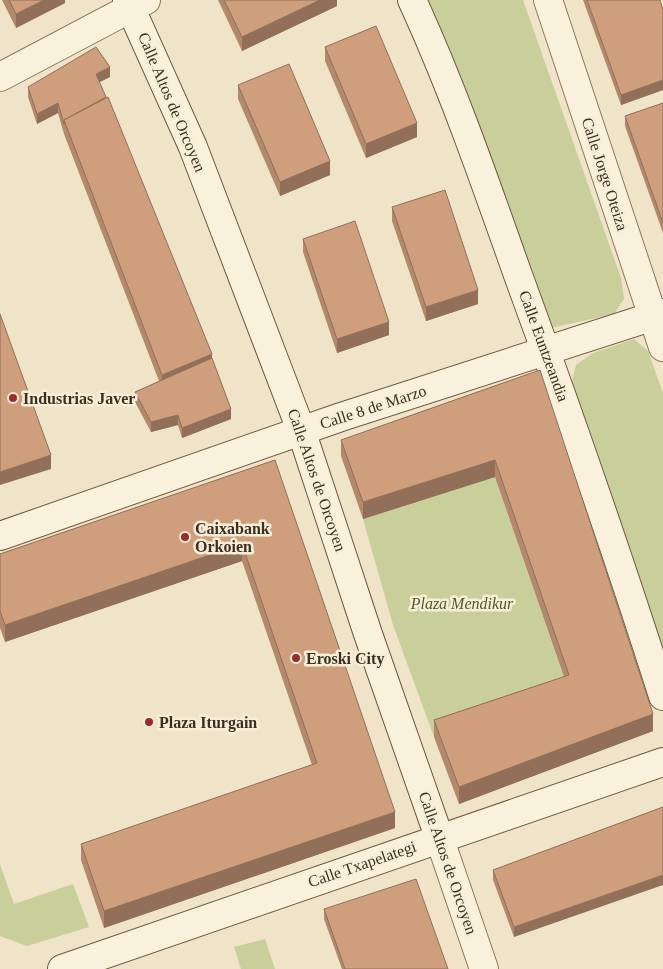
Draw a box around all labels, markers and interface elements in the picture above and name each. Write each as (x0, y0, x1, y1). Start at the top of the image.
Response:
street label: Calle Altos de Orcoyen (134, 30, 209, 175)
street label: Calle Jorge Oteiza (578, 115, 631, 233)
street label: Calle Euntzeandia (516, 288, 572, 404)
street label: Calle 8 de Marzo (318, 382, 428, 432)
place label: Industrias Javer (23, 390, 135, 407)
marker: Industrias Javer (7, 392, 19, 404)
street label: Calle Altos de Orcoyen (284, 406, 349, 554)
place label: Caixabank Orkoien (195, 520, 270, 555)
marker: Caixabank Orkoien (179, 531, 191, 543)
park label: Plaza Mendikur (410, 595, 514, 612)
place label: Eroski City (306, 650, 384, 668)
marker: Eroski City (290, 652, 302, 664)
place label: Plaza Iturgain (159, 714, 257, 732)
marker: Plaza Iturgain (143, 716, 155, 728)
street label: Calle Altos de Orcoyen (415, 789, 480, 937)
street label: Calle Txapelategi (306, 837, 419, 891)

